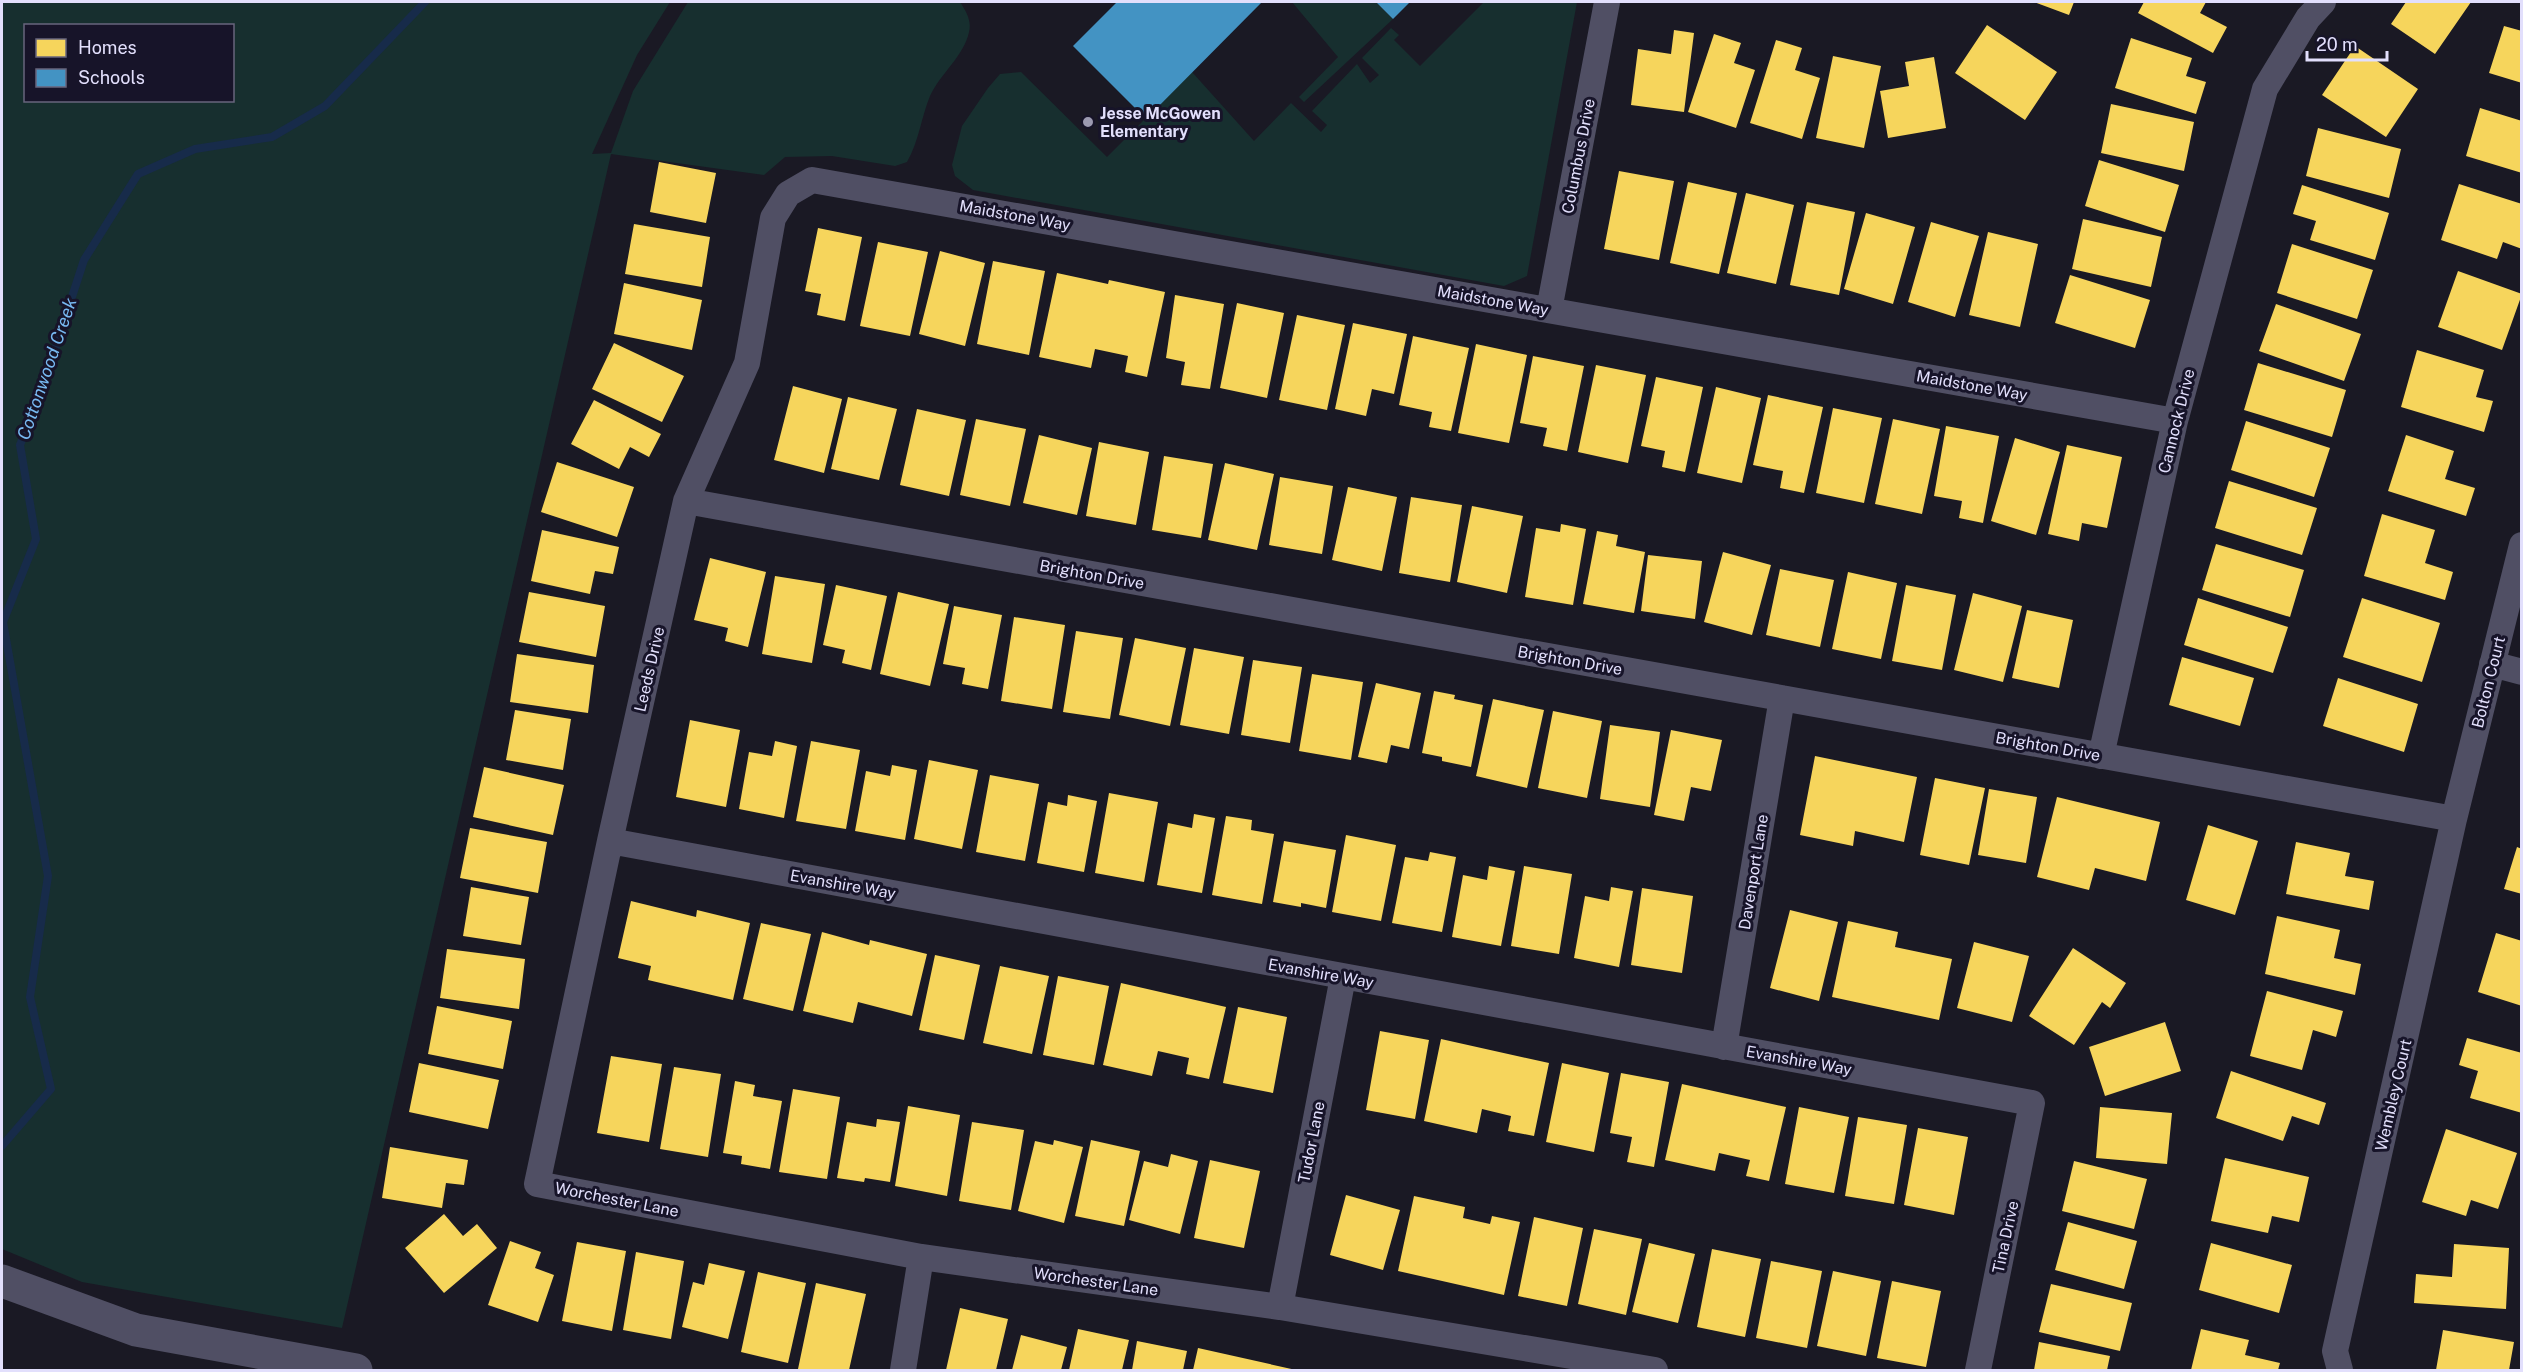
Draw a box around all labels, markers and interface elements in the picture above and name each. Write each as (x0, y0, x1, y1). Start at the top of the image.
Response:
legend (24, 24, 234, 102)
scale bar (2307, 24, 2386, 62)
text: 20 m (2316, 34, 2358, 55)
text: Homes (78, 37, 137, 58)
text: Schools (78, 67, 145, 88)
street label: Columbus Drive (1558, 97, 1599, 215)
place label: Jesse McGowen Elementary (1100, 104, 1221, 141)
marker: Jesse McGowen Elementary (1081, 115, 1095, 129)
street label: Maidstone Way (958, 196, 1073, 235)
street label: Maidstone Way (1436, 281, 1551, 320)
water label: Cottonwood Creek (12, 295, 81, 443)
street label: Maidstone Way (1915, 366, 2030, 405)
street label: Cannock Drive (2154, 367, 2199, 475)
street label: Brighton Drive (1038, 556, 1146, 593)
street label: Leeds Drive (630, 625, 669, 714)
street label: Bolton Court (2468, 634, 2509, 730)
street label: Brighton Drive (1516, 642, 1624, 679)
street label: Brighton Drive (1994, 728, 2102, 765)
street label: Davenport Lane (1735, 813, 1772, 931)
street label: Evanshire Way (788, 866, 898, 903)
street label: Evanshire Way (1266, 955, 1376, 992)
street label: Wembley Court (2371, 1037, 2416, 1153)
street label: Evanshire Way (1744, 1042, 1854, 1079)
street label: Tudor Lane (1294, 1100, 1329, 1185)
street label: Worchester Lane (553, 1178, 680, 1221)
street label: Tina Drive (1989, 1199, 2022, 1275)
street label: Worchester Lane (1032, 1263, 1160, 1300)

